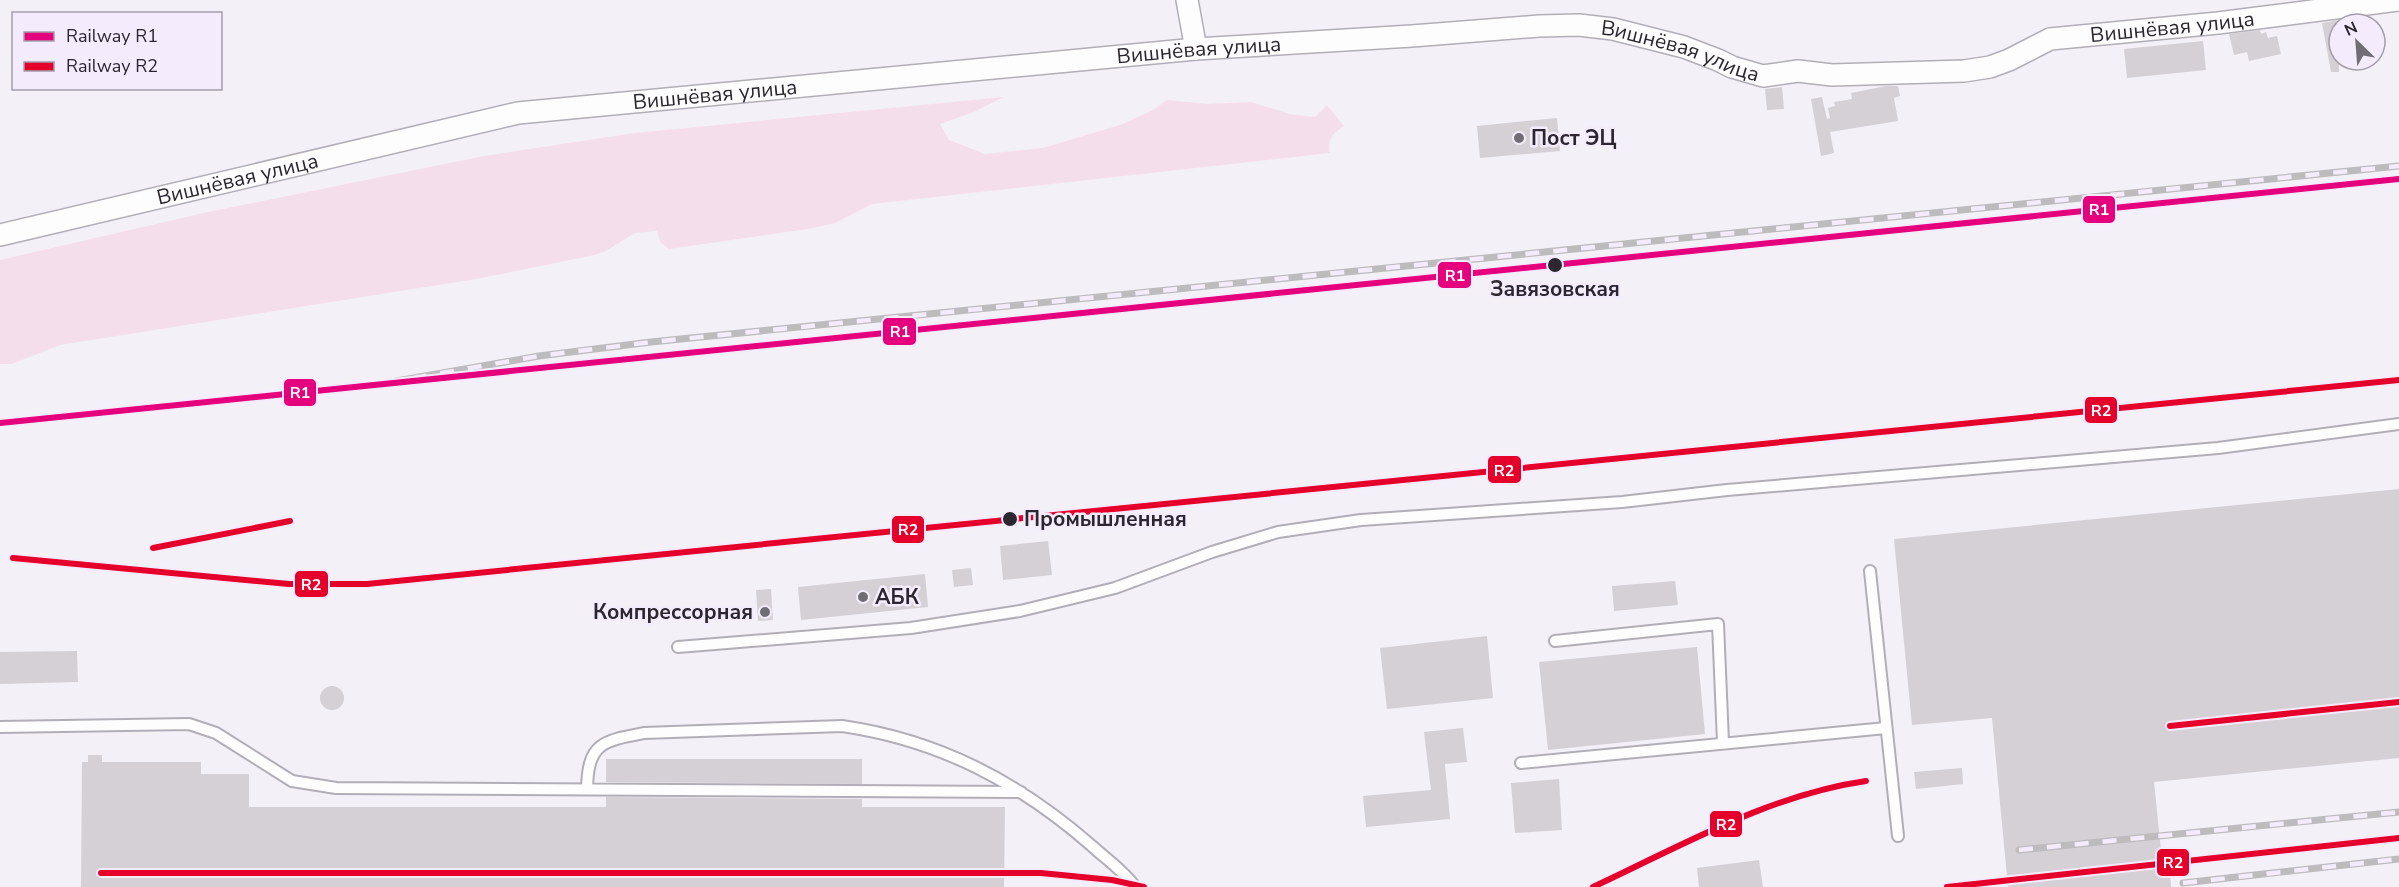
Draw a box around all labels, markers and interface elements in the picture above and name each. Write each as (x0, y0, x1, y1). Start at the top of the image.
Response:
street label: Вишнёвая улица (2089, 4, 2256, 49)
legend (12, 12, 222, 90)
north arrow (2327, 12, 2387, 72)
street label: Вишнёвая улица (1600, 14, 1763, 88)
text: N (2341, 17, 2361, 42)
text: Railway R1 (66, 24, 158, 48)
street label: Вишнёвая улица (1115, 30, 1282, 70)
text: Railway R2 (66, 54, 158, 78)
street label: Вишнёвая улица (631, 73, 798, 116)
place label: Пост ЭЦ (1531, 124, 1617, 152)
marker: Пост ЭЦ (1512, 131, 1526, 145)
street label: Вишнёвая улица (154, 147, 321, 212)
line badge: R1 (2082, 195, 2116, 224)
text: R1 (2089, 199, 2109, 221)
marker: Завязовская (1546, 256, 1564, 274)
line badge: R1 (1437, 261, 1472, 289)
text: R1 (1445, 265, 1465, 287)
place label: Завязовская (1490, 275, 1620, 303)
line badge: R1 (882, 317, 917, 346)
text: R1 (890, 321, 910, 343)
line badge: R1 (283, 378, 317, 407)
text: R1 (290, 382, 310, 404)
line badge: R2 (2084, 396, 2118, 424)
text: R2 (2091, 400, 2111, 422)
line badge: R2 (1487, 455, 1522, 484)
text: R2 (1494, 460, 1514, 482)
place label: Промышленная (1024, 505, 1187, 533)
marker: Промышленная (1001, 510, 1019, 528)
line badge: R2 (891, 515, 925, 544)
text: R2 (898, 519, 918, 541)
line badge: R2 (294, 570, 329, 598)
text: R2 (301, 574, 321, 596)
place label: АБК (875, 583, 920, 611)
marker: АБК (856, 590, 870, 604)
place label: Компрессорная (593, 598, 753, 626)
marker: Компрессорная (758, 605, 772, 619)
line badge: R2 (1709, 810, 1743, 838)
text: R2 (1716, 814, 1736, 836)
line badge: R2 (2156, 848, 2190, 877)
text: R2 (2163, 852, 2183, 874)

